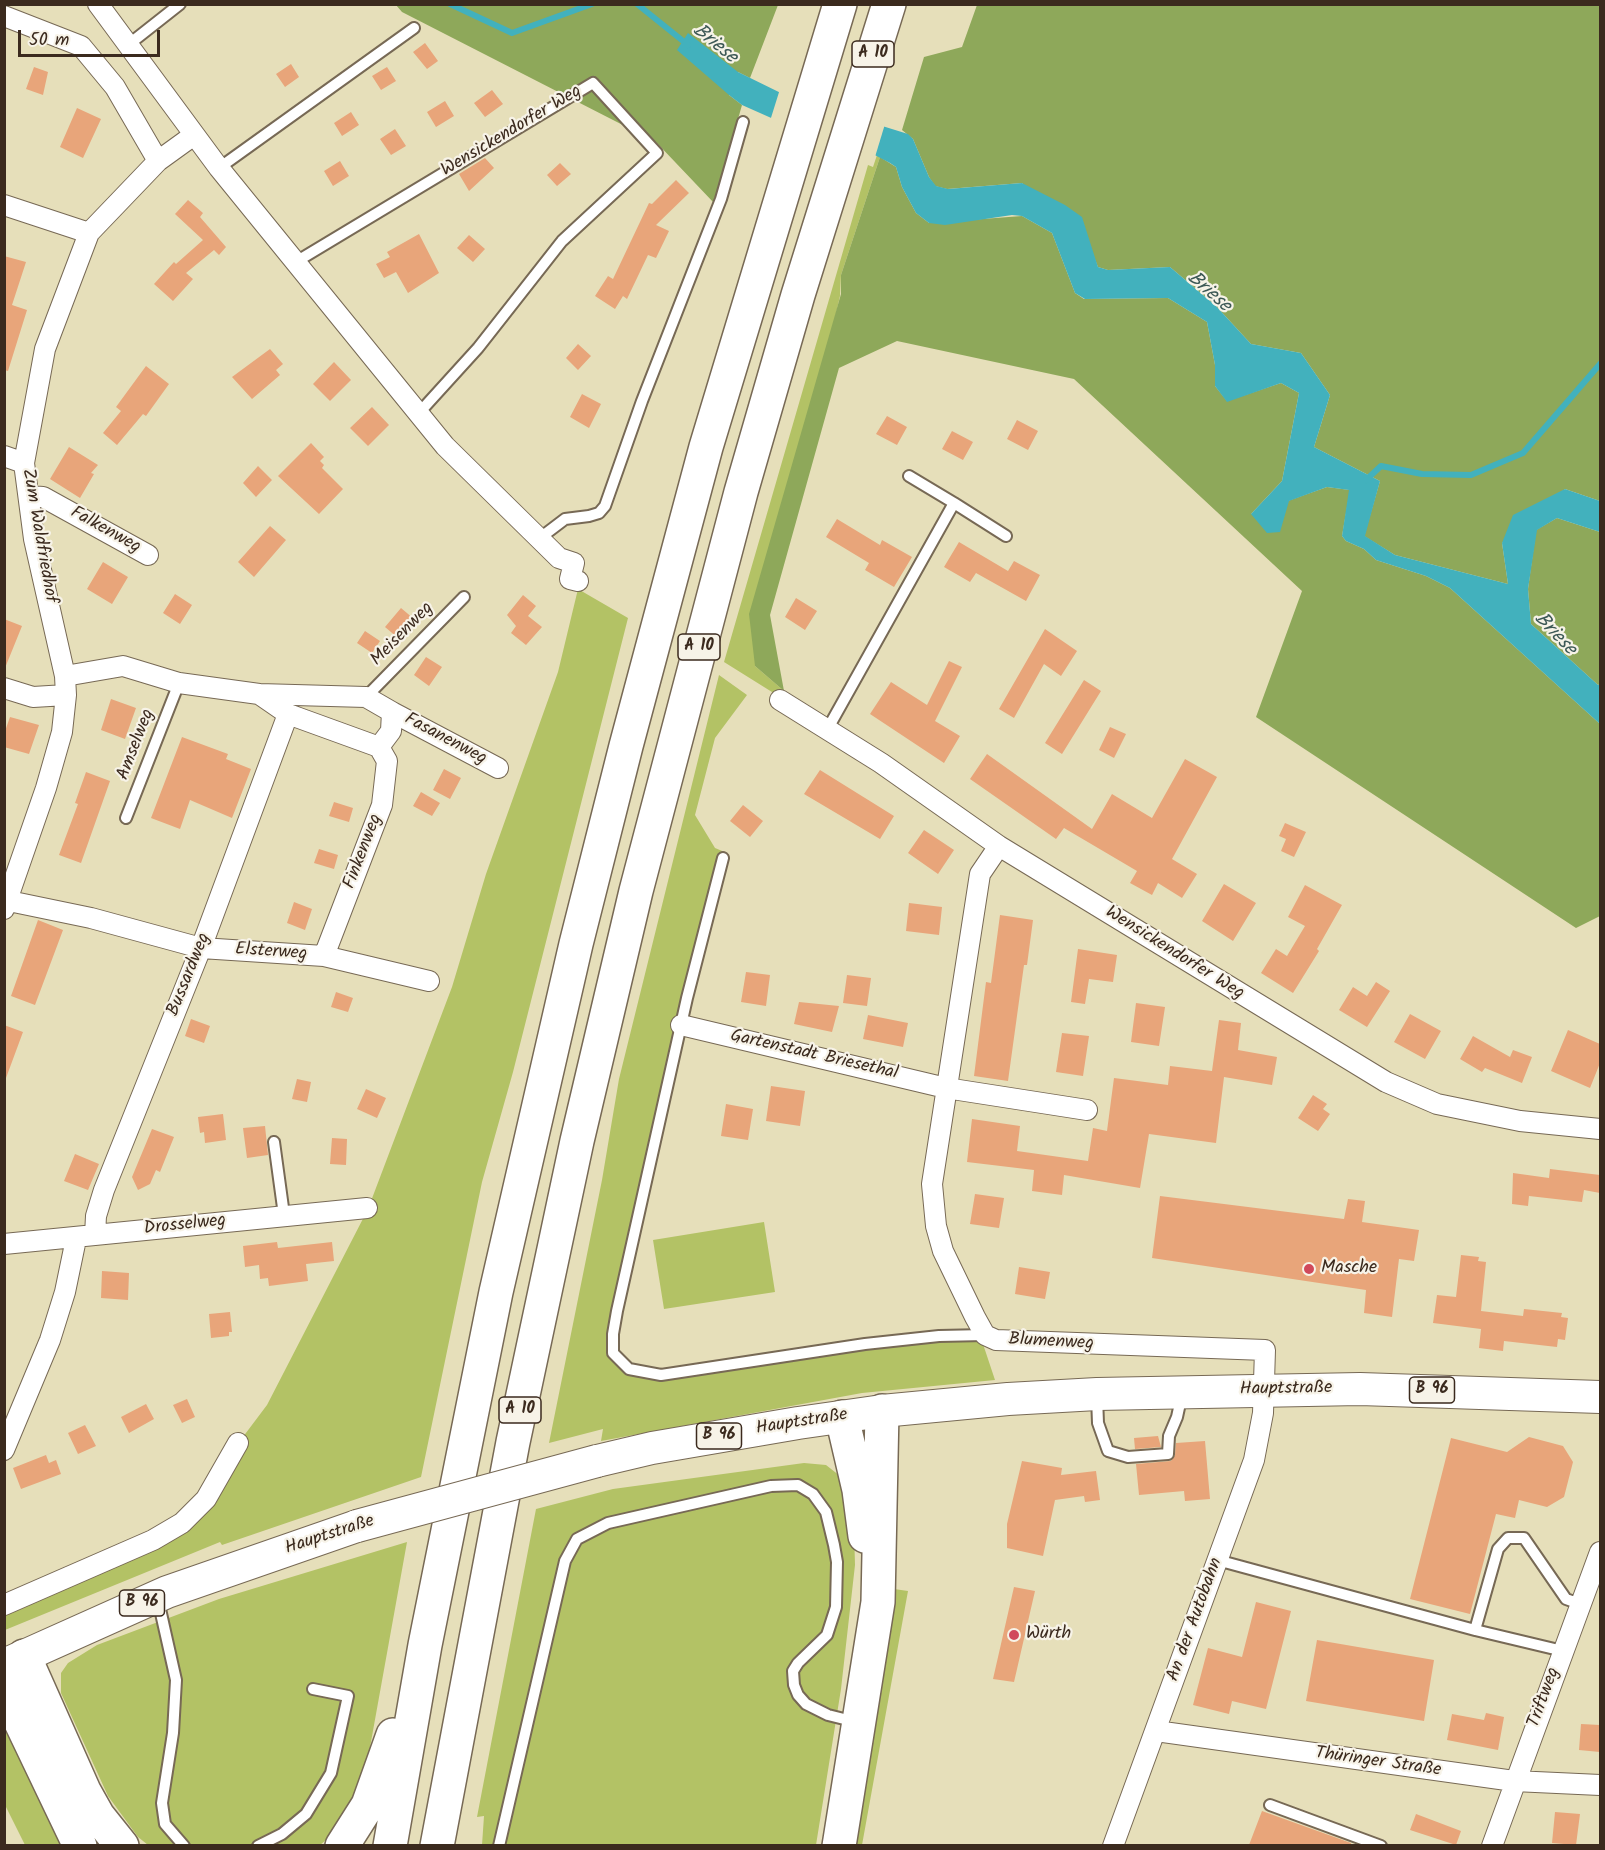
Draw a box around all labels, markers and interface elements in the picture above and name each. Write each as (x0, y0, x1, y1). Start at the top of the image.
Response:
scale bar (21, 18, 164, 56)
water label: Briese (687, 20, 741, 70)
text: 50 m (29, 26, 69, 55)
road number: A 10 (852, 41, 894, 67)
street label: Wensickendorfer Weg (438, 82, 586, 182)
water label: Briese (1181, 267, 1235, 319)
street label: Zum Waldfriedhof (16, 467, 60, 605)
street label: Falkenweg (66, 503, 144, 559)
street label: Meisenweg (367, 598, 439, 672)
water label: Briese (1528, 608, 1580, 662)
road number: A 10 (678, 634, 720, 660)
street label: Amselweg (114, 706, 160, 784)
street label: Fasanenweg (400, 709, 490, 771)
street label: Finkenweg (340, 812, 388, 892)
street label: Wensickendorfer Weg (1101, 903, 1247, 1005)
street label: Bussardweg (164, 930, 216, 1020)
street label: Elsterweg (234, 940, 308, 966)
street label: Gartenstadt Briesethal (728, 1026, 900, 1086)
street label: Drosselweg (143, 1211, 227, 1241)
place label: Masche (1321, 1258, 1377, 1280)
marker: Masche (1302, 1262, 1316, 1276)
street label: Blumenweg (1008, 1330, 1094, 1356)
road number: B 96 (1410, 1377, 1454, 1403)
street label: Hauptstraße (1240, 1378, 1332, 1402)
road number: A 10 (499, 1397, 541, 1423)
street label: Hauptstraße (755, 1405, 849, 1441)
road number: B 96 (696, 1423, 742, 1449)
street label: Hauptstraße (283, 1511, 377, 1561)
street label: An der Autobahn (1164, 1555, 1228, 1685)
road number: B 96 (120, 1590, 164, 1616)
place label: Würth (1026, 1624, 1071, 1646)
marker: Würth (1007, 1628, 1021, 1642)
street label: Triftweg (1524, 1665, 1566, 1731)
street label: Thüringer Straße (1314, 1743, 1442, 1783)

